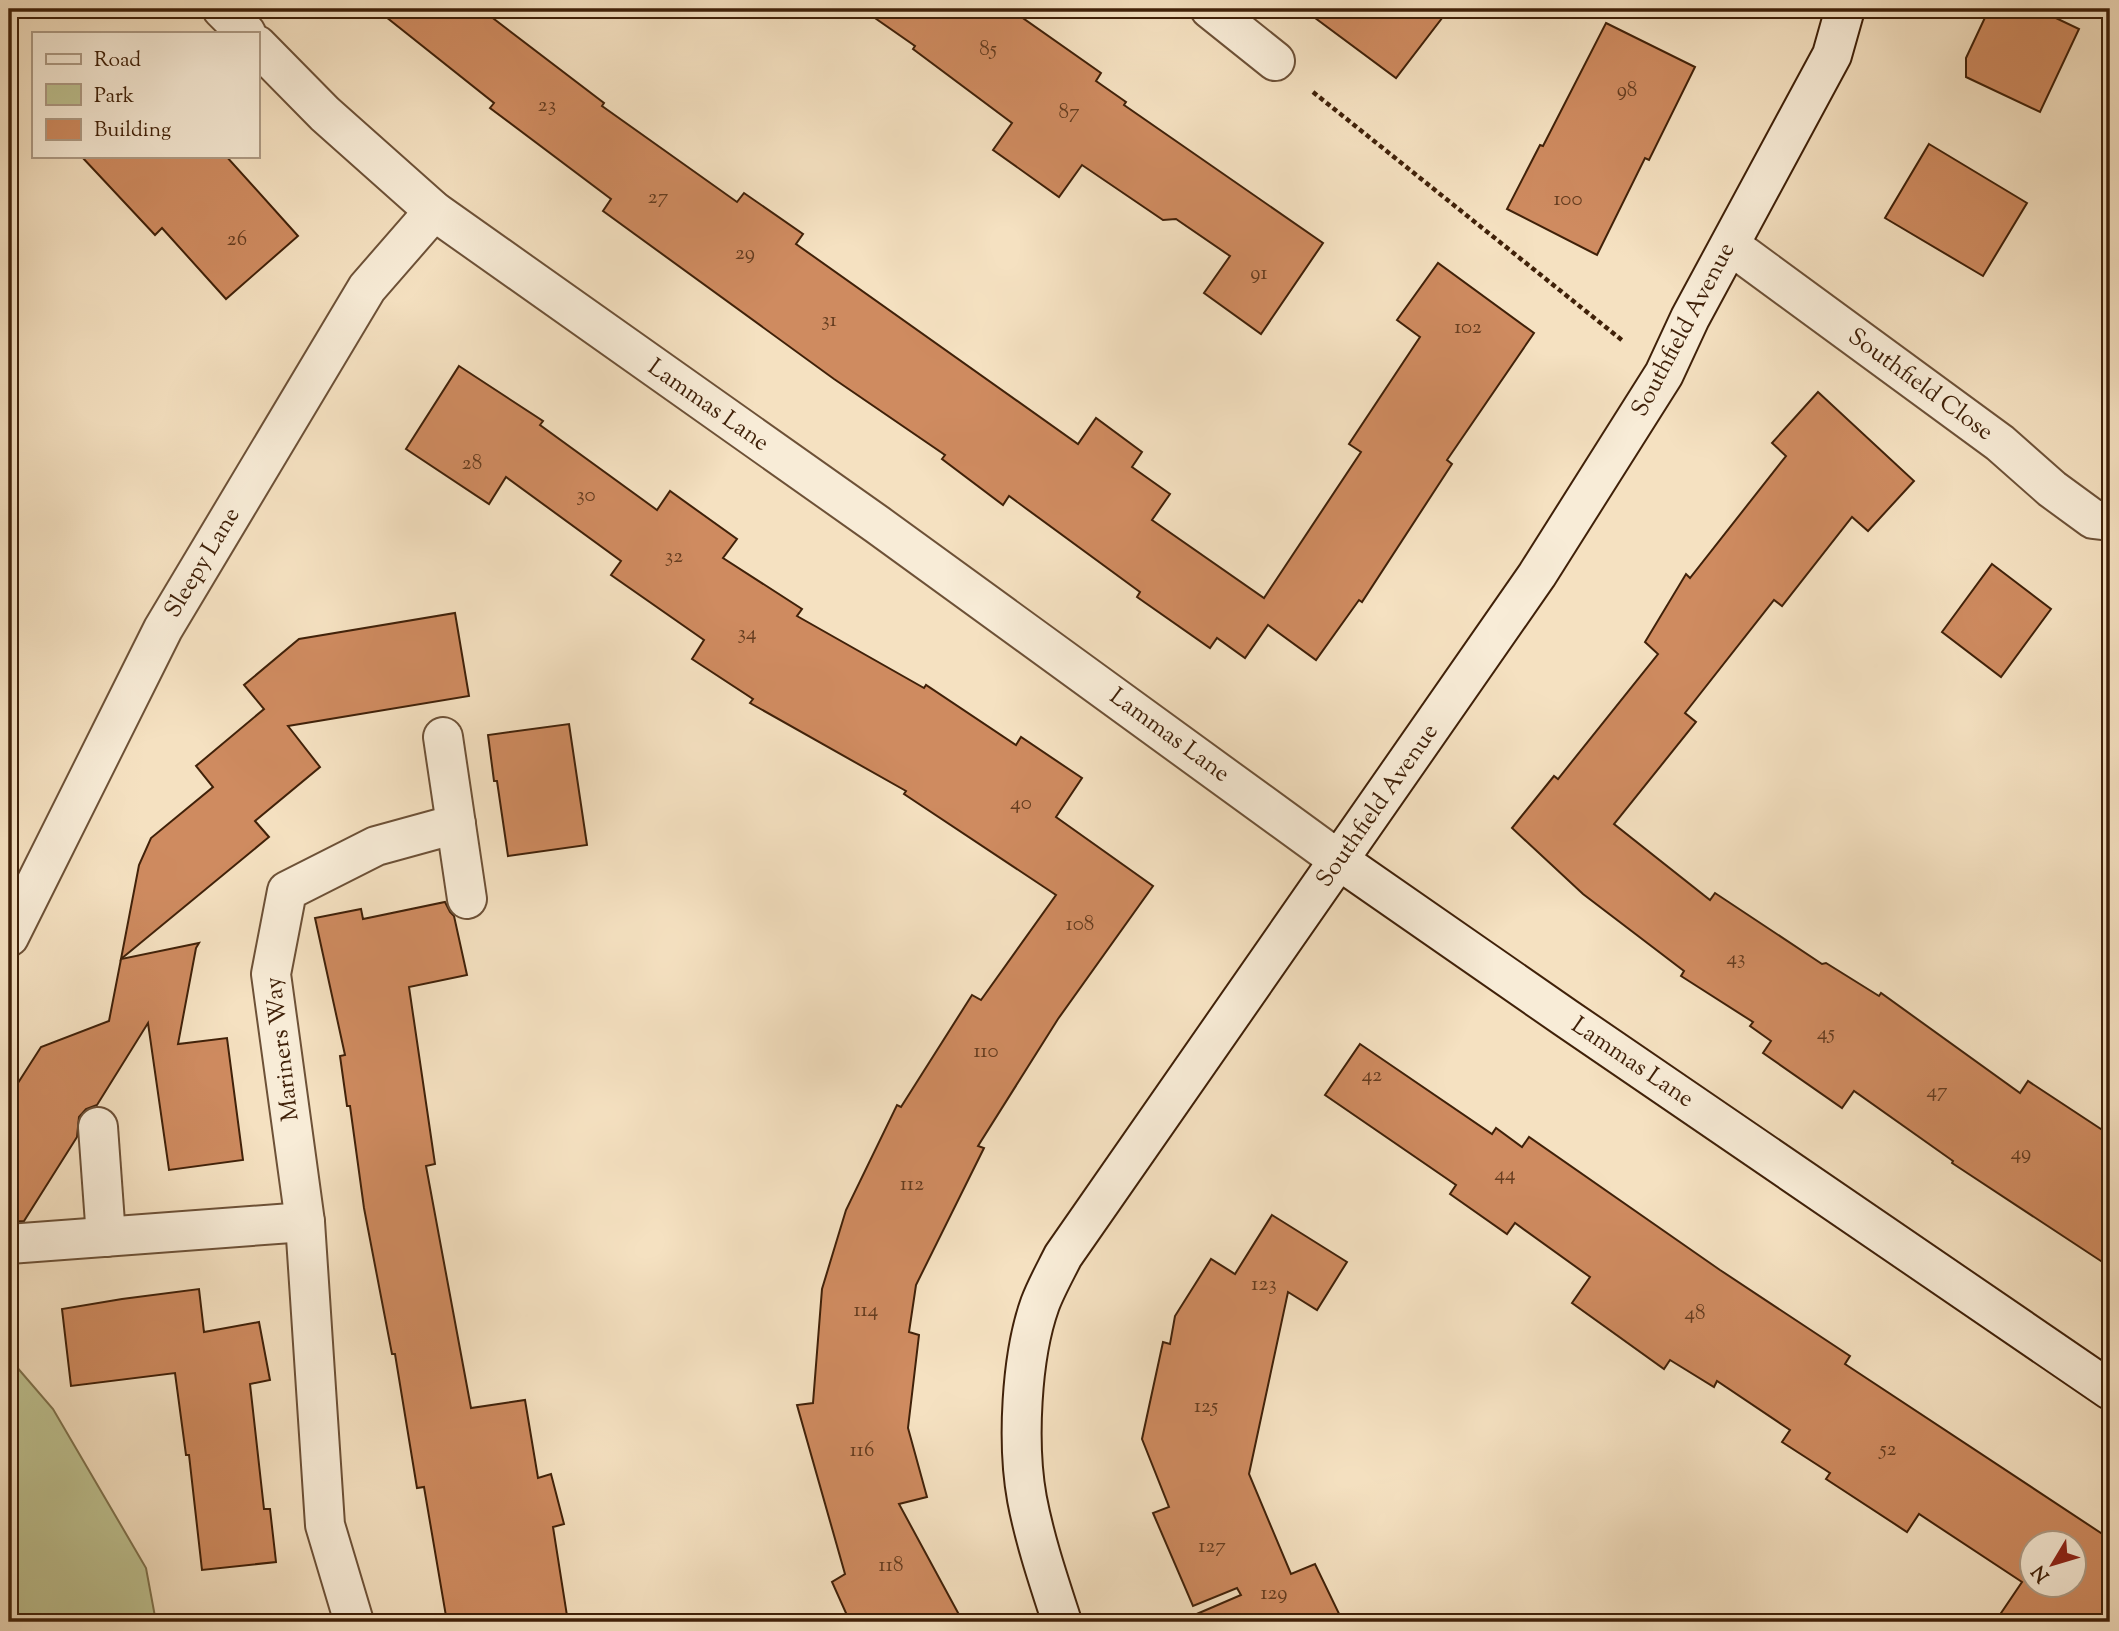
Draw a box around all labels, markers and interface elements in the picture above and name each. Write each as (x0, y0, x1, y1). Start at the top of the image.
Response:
legend (32, 32, 259, 158)
house number: 85 (979, 35, 997, 65)
text: Road (94, 46, 141, 76)
house number: 98 (1617, 76, 1637, 106)
text: Park (94, 82, 135, 112)
house number: 23 (538, 91, 556, 121)
house number: 87 (1058, 98, 1080, 128)
text: Building (94, 116, 171, 146)
house number: 27 (648, 183, 669, 213)
house number: 100 (1553, 185, 1583, 215)
house number: 26 (227, 225, 247, 255)
street label: Southfield Avenue (1624, 237, 1744, 423)
house number: 29 (735, 239, 755, 269)
house number: 91 (1250, 259, 1268, 289)
house number: 31 (821, 306, 837, 336)
house number: 102 (1454, 313, 1482, 343)
street label: Southfield Close (1840, 321, 2000, 449)
street label: Lammas Lane (640, 351, 776, 461)
house number: 28 (462, 449, 482, 479)
house number: 30 (576, 481, 596, 511)
street label: Sleepy Lane (157, 501, 249, 625)
house number: 32 (665, 542, 683, 572)
house number: 34 (737, 619, 757, 649)
street label: Lammas Lane (1102, 681, 1236, 791)
street label: Southfield Avenue (1309, 717, 1447, 895)
house number: 40 (1010, 789, 1032, 819)
house number: 108 (1066, 910, 1094, 940)
house number: 43 (1726, 944, 1746, 974)
street label: Mariners Way (257, 975, 309, 1123)
street label: Lammas Lane (1564, 1009, 1700, 1117)
house number: 45 (1817, 1019, 1835, 1049)
house number: 110 (973, 1037, 999, 1067)
house number: 42 (1362, 1061, 1382, 1091)
house number: 47 (1926, 1077, 1948, 1107)
house number: 49 (2011, 1139, 2031, 1169)
house number: 44 (1494, 1160, 1516, 1190)
house number: 112 (900, 1170, 924, 1200)
house number: 123 (1251, 1270, 1277, 1300)
house number: 114 (854, 1296, 878, 1326)
house number: 48 (1684, 1299, 1706, 1329)
house number: 125 (1194, 1392, 1218, 1422)
house number: 52 (1878, 1435, 1897, 1465)
house number: 116 (850, 1436, 874, 1466)
north arrow (2018, 1530, 2088, 1600)
house number: 127 (1198, 1532, 1226, 1562)
house number: 118 (879, 1551, 903, 1581)
text: N (2026, 1559, 2057, 1587)
house number: 129 (1260, 1579, 1288, 1609)

